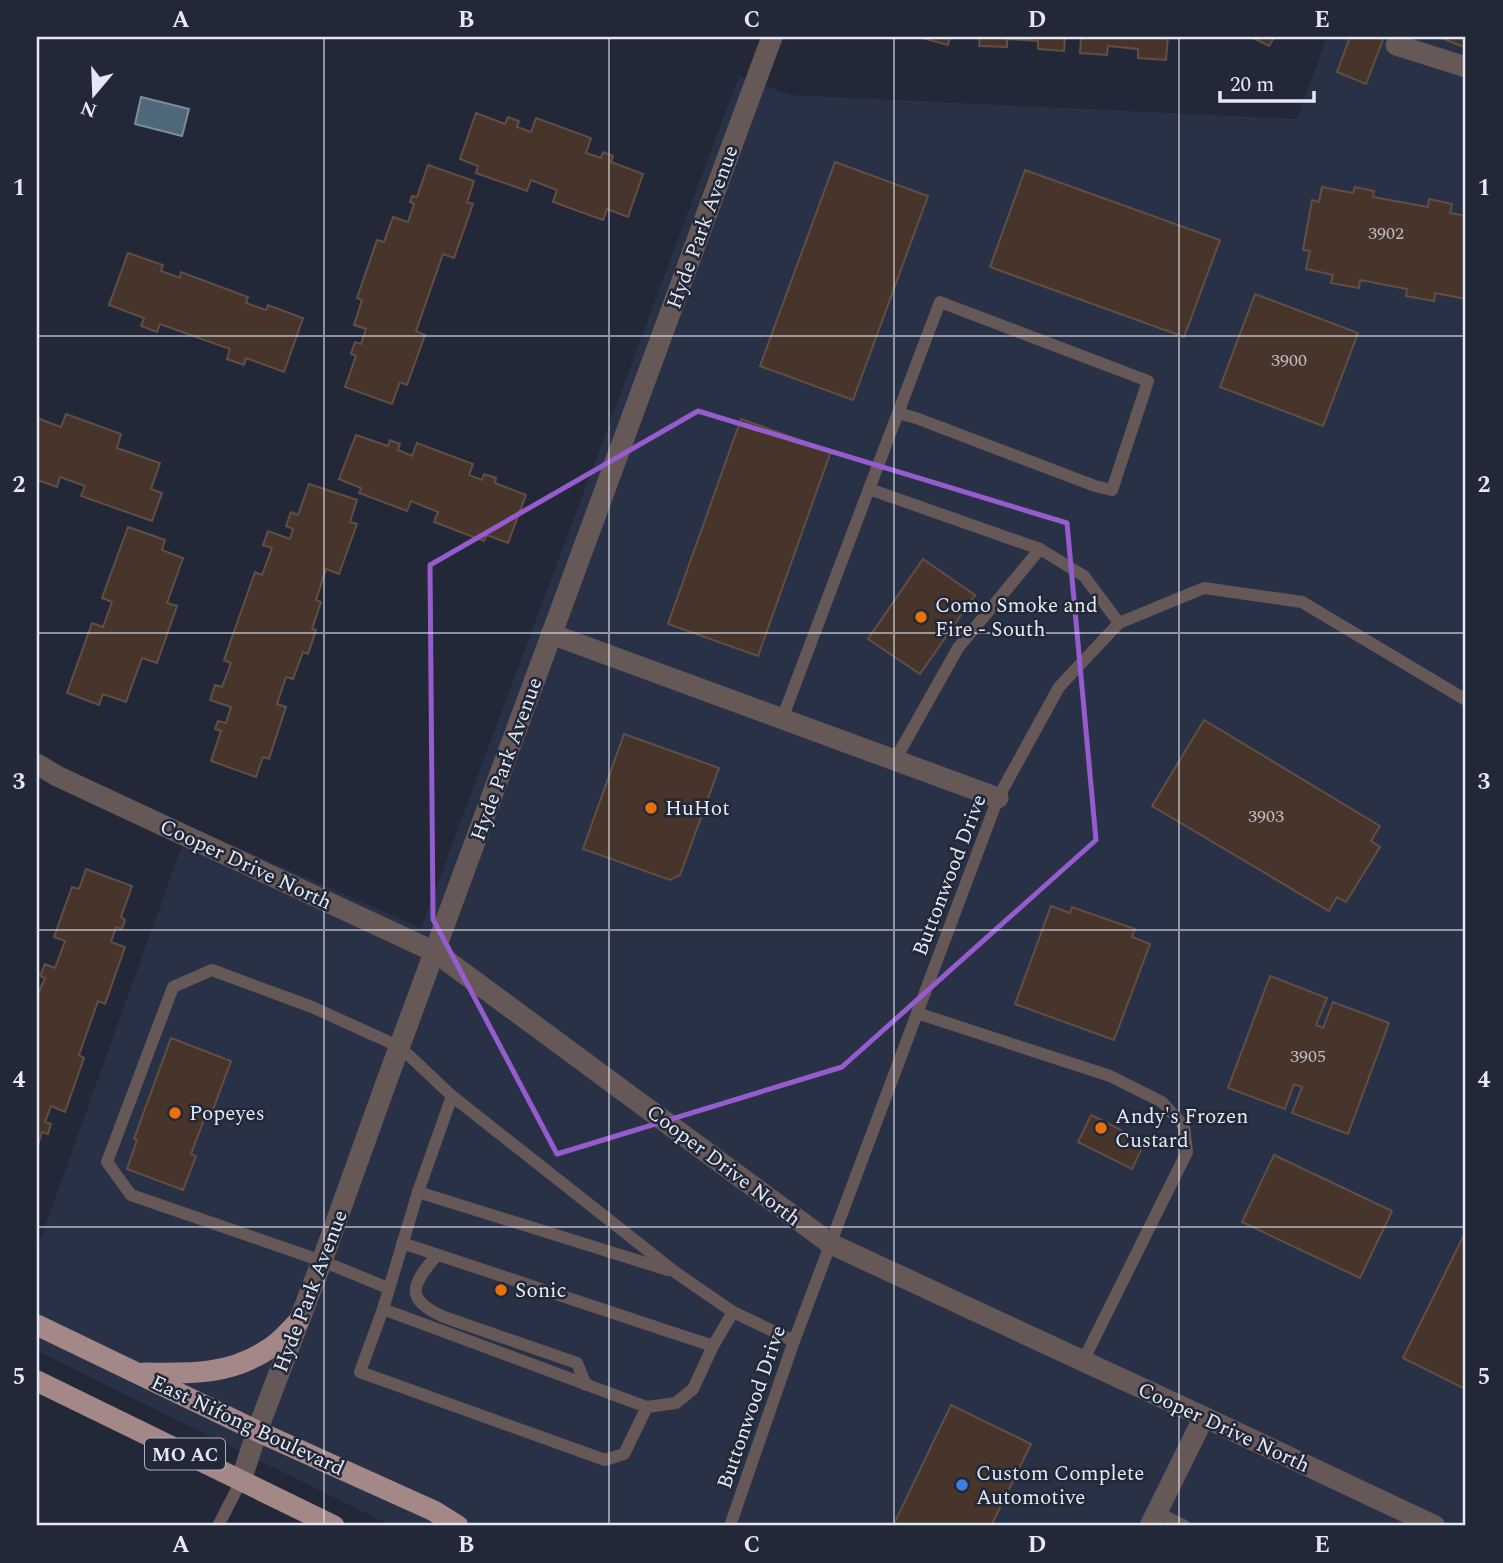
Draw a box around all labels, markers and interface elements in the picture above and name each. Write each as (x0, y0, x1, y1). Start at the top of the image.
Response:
text: A (172, 3, 190, 38)
text: B (458, 3, 474, 38)
text: C (744, 3, 760, 38)
text: D (1028, 3, 1046, 38)
text: E (1314, 3, 1330, 38)
north arrow (60, 60, 130, 130)
scale bar (1220, 60, 1314, 104)
text: 20 m (1230, 69, 1274, 101)
text: N (77, 92, 101, 125)
street label: Hyde Park Avenue (658, 141, 747, 314)
text: 1 (13, 171, 25, 206)
text: 1 (1478, 171, 1490, 206)
house number: 3902 (1368, 220, 1404, 247)
house number: 3900 (1271, 347, 1307, 374)
text: 2 (13, 468, 26, 503)
text: 2 (1478, 468, 1491, 503)
place label: Como Smoke and Fire - South (935, 590, 1098, 646)
marker: Como Smoke and Fire - South (913, 609, 929, 625)
street label: Hyde Park Avenue (462, 673, 551, 846)
text: 3 (13, 765, 26, 800)
text: 3 (1478, 765, 1491, 800)
street label: Buttonwood Drive (904, 790, 996, 961)
place label: HuHot (665, 793, 730, 825)
marker: HuHot (643, 800, 659, 816)
house number: 3903 (1248, 803, 1284, 830)
street label: Cooper Drive North (154, 811, 337, 919)
house number: 3905 (1290, 1043, 1326, 1070)
text: 4 (13, 1063, 26, 1098)
text: 4 (1478, 1063, 1491, 1098)
street label: Cooper Drive North (639, 1097, 808, 1235)
place label: Popeyes (189, 1098, 265, 1130)
place label: Andy's Frozen Custard (1115, 1101, 1248, 1157)
marker: Popeyes (167, 1105, 183, 1121)
marker: Andy's Frozen Custard (1093, 1120, 1109, 1136)
street label: Hyde Park Avenue (265, 1205, 357, 1377)
place label: Sonic (515, 1275, 567, 1307)
marker: Sonic (493, 1282, 509, 1298)
street label: Buttonwood Drive (709, 1321, 795, 1493)
text: 5 (13, 1360, 25, 1395)
text: 5 (1478, 1360, 1490, 1395)
street label: East Nifong Boulevard (146, 1367, 350, 1485)
street label: Cooper Drive North (1132, 1374, 1315, 1482)
road number: MO AC (145, 1438, 225, 1470)
place label: Custom Complete Automotive (976, 1458, 1144, 1514)
marker: Custom Complete Automotive (954, 1477, 970, 1493)
text: A (172, 1528, 190, 1563)
text: B (458, 1528, 474, 1563)
text: C (744, 1528, 760, 1563)
text: D (1028, 1528, 1046, 1563)
text: E (1314, 1528, 1330, 1563)

